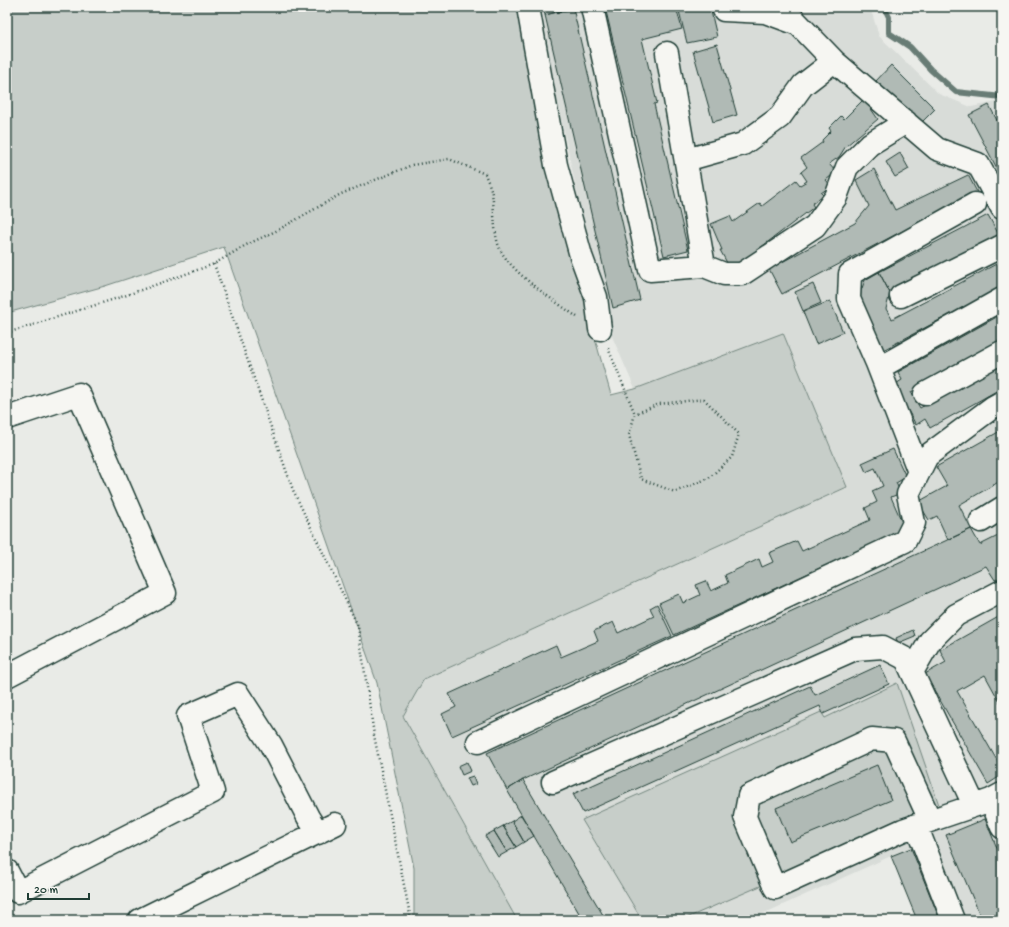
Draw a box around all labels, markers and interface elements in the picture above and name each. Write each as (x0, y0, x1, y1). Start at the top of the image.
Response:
scale bar (28, 875, 89, 901)
text: 20 m (34, 884, 59, 898)

